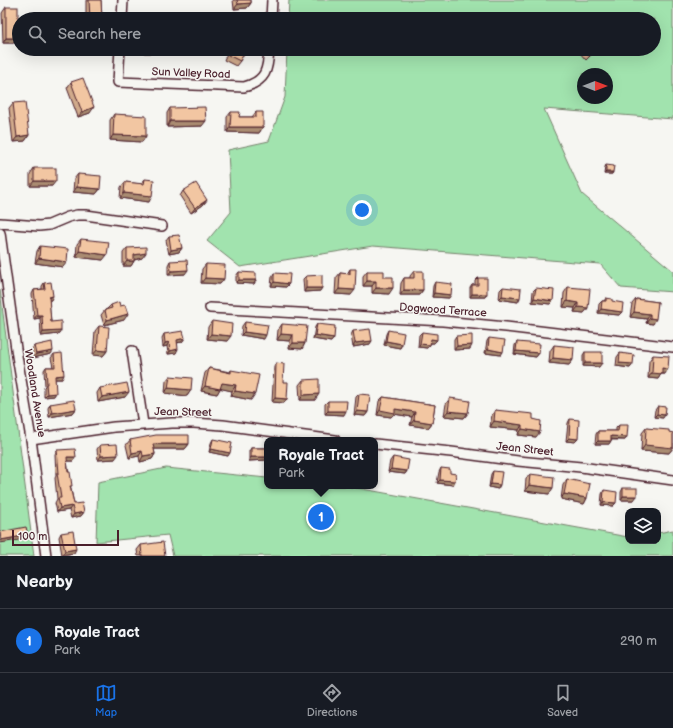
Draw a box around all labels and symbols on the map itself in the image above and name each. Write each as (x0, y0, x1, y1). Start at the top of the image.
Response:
street label: Sun Valley Road (151, 65, 231, 81)
north arrow (577, 68, 613, 104)
your location (352, 200, 372, 220)
street label: Dogwood Terrace (399, 300, 488, 320)
street label: Woodland Avenue (22, 348, 48, 439)
street label: Jean Street (154, 405, 212, 419)
street label: Jean Street (496, 440, 555, 459)
pin: 1 (308, 502, 334, 532)
scale bar (12, 528, 119, 547)

